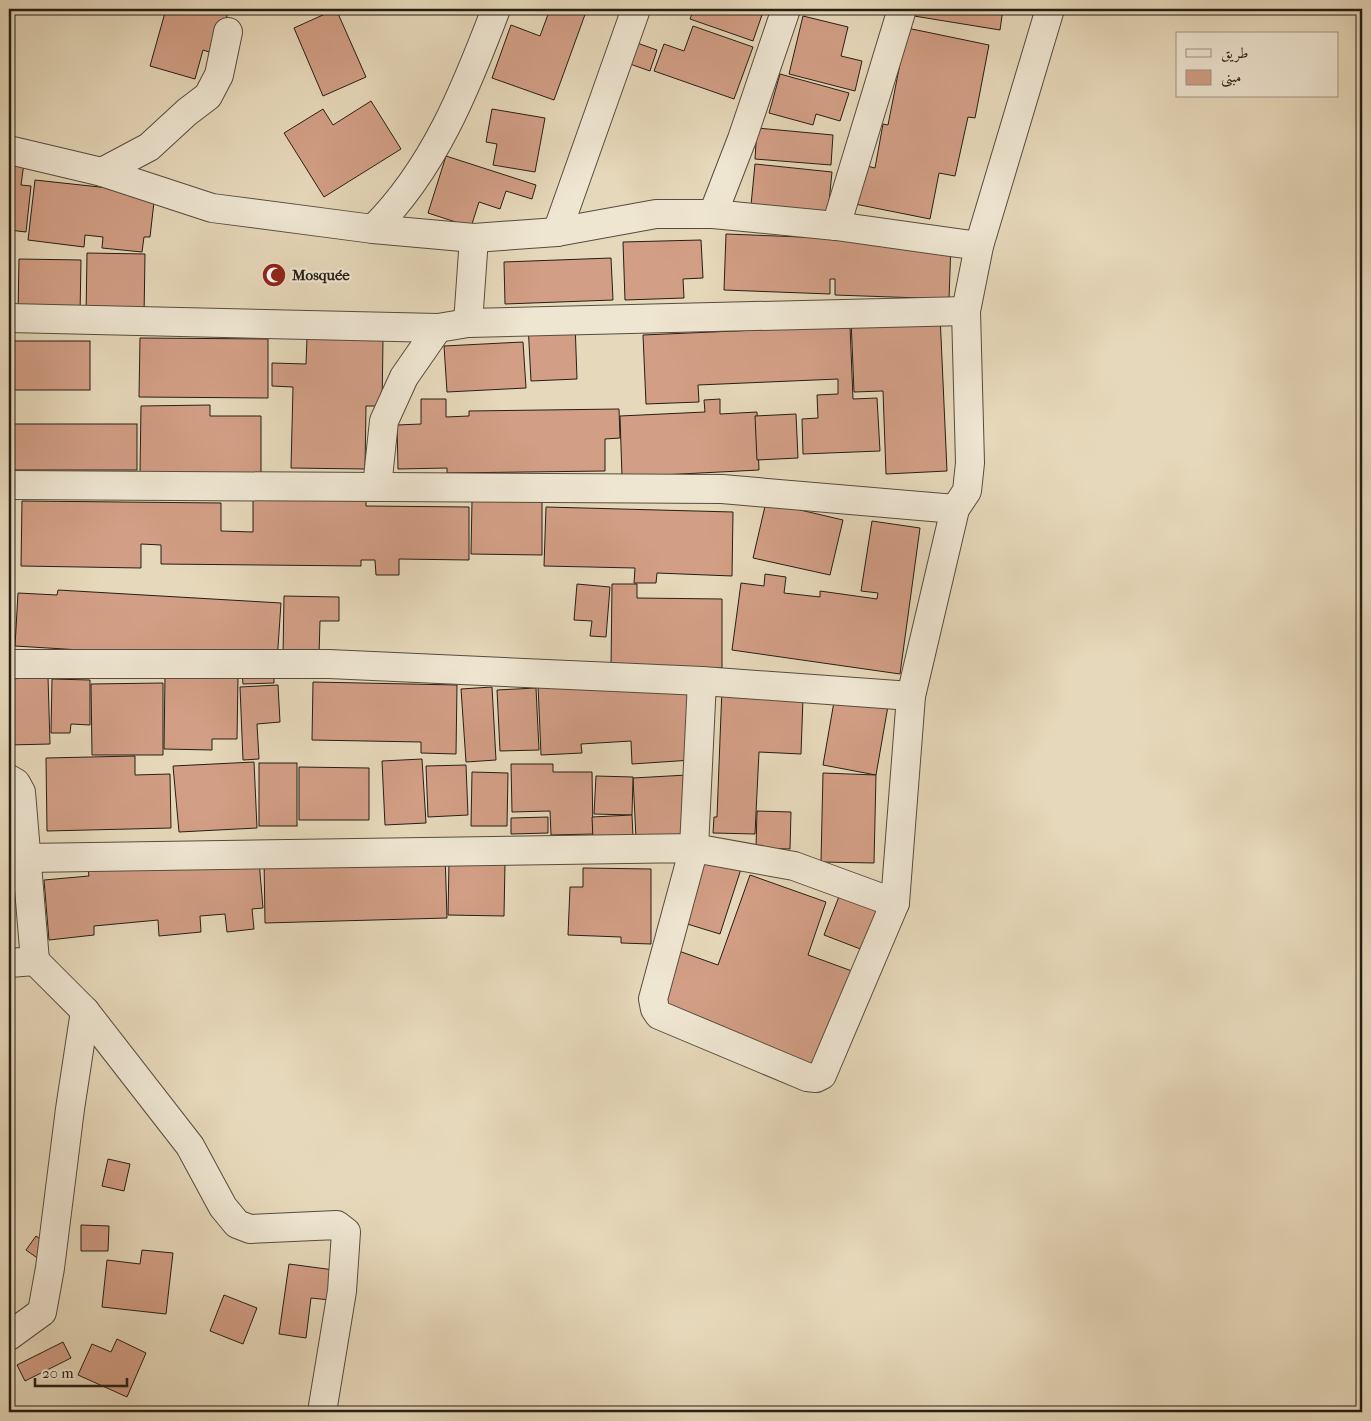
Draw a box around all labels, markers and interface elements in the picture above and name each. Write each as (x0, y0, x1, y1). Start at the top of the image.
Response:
legend (1176, 32, 1338, 98)
text: طريق (1221, 44, 1248, 63)
text: مبنى (1221, 68, 1241, 88)
mosque icon: Mosquée (261, 262, 287, 288)
place label: Mosquée (291, 266, 350, 284)
scale bar (35, 1356, 128, 1388)
text: 20 m (42, 1364, 74, 1382)

